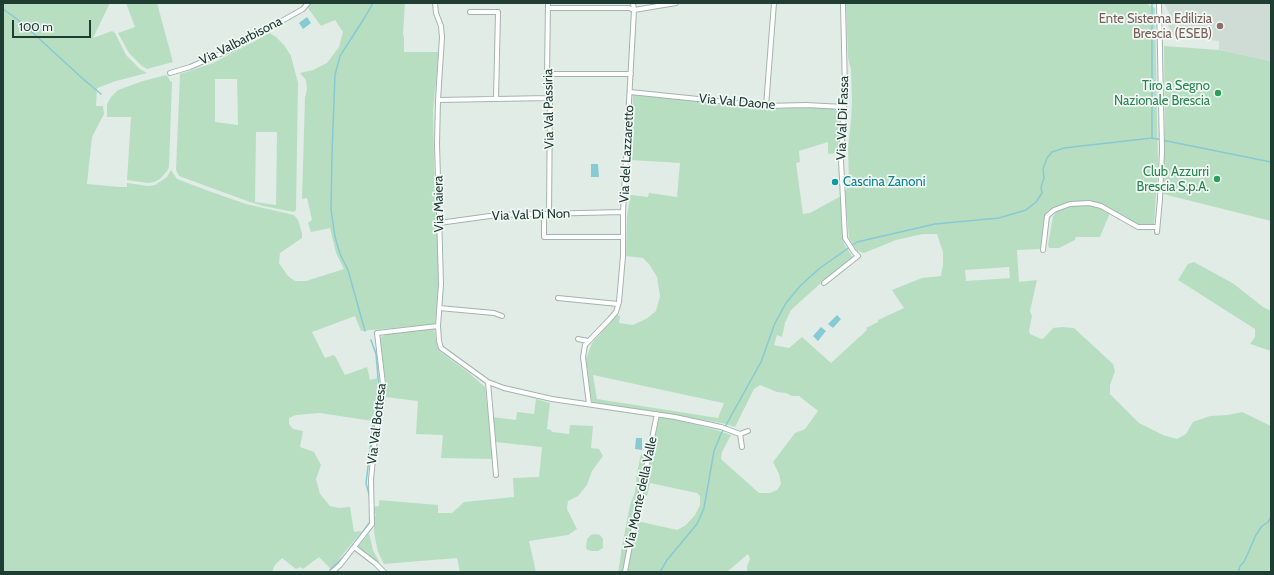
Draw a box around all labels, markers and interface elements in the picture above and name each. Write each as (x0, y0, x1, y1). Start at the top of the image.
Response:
place label: Ente Sistema Edilizia Brescia (ESEB) (1099, 11, 1212, 42)
scale bar (14, 12, 93, 38)
street label: Via Valbarbisona (197, 13, 285, 69)
text: 100 m (19, 19, 53, 34)
marker: Ente Sistema Edilizia Brescia (ESEB) (1215, 21, 1225, 31)
street label: Via Val Passiria (541, 69, 557, 149)
street label: Via Val Di Fassa (834, 76, 852, 160)
place label: Tiro a Segno Nazionale Brescia (1114, 78, 1210, 109)
marker: Tiro a Segno Nazionale Brescia (1213, 88, 1223, 98)
street label: Via Val Daone (698, 91, 776, 113)
street label: Via del Lazzaretto (617, 105, 637, 203)
place label: Club Azzurri Brescia S.p.A. (1137, 164, 1209, 195)
place label: Cascina Zanoni (843, 174, 925, 190)
marker: Club Azzurri Brescia S.p.A. (1212, 174, 1222, 184)
street label: Via Maiera (431, 175, 447, 233)
marker: Cascina Zanoni (830, 177, 840, 187)
street label: Via Val Di Non (492, 206, 570, 224)
street label: Via Val Bottesa (364, 382, 390, 466)
street label: Via Monte della Valle (621, 435, 661, 551)

